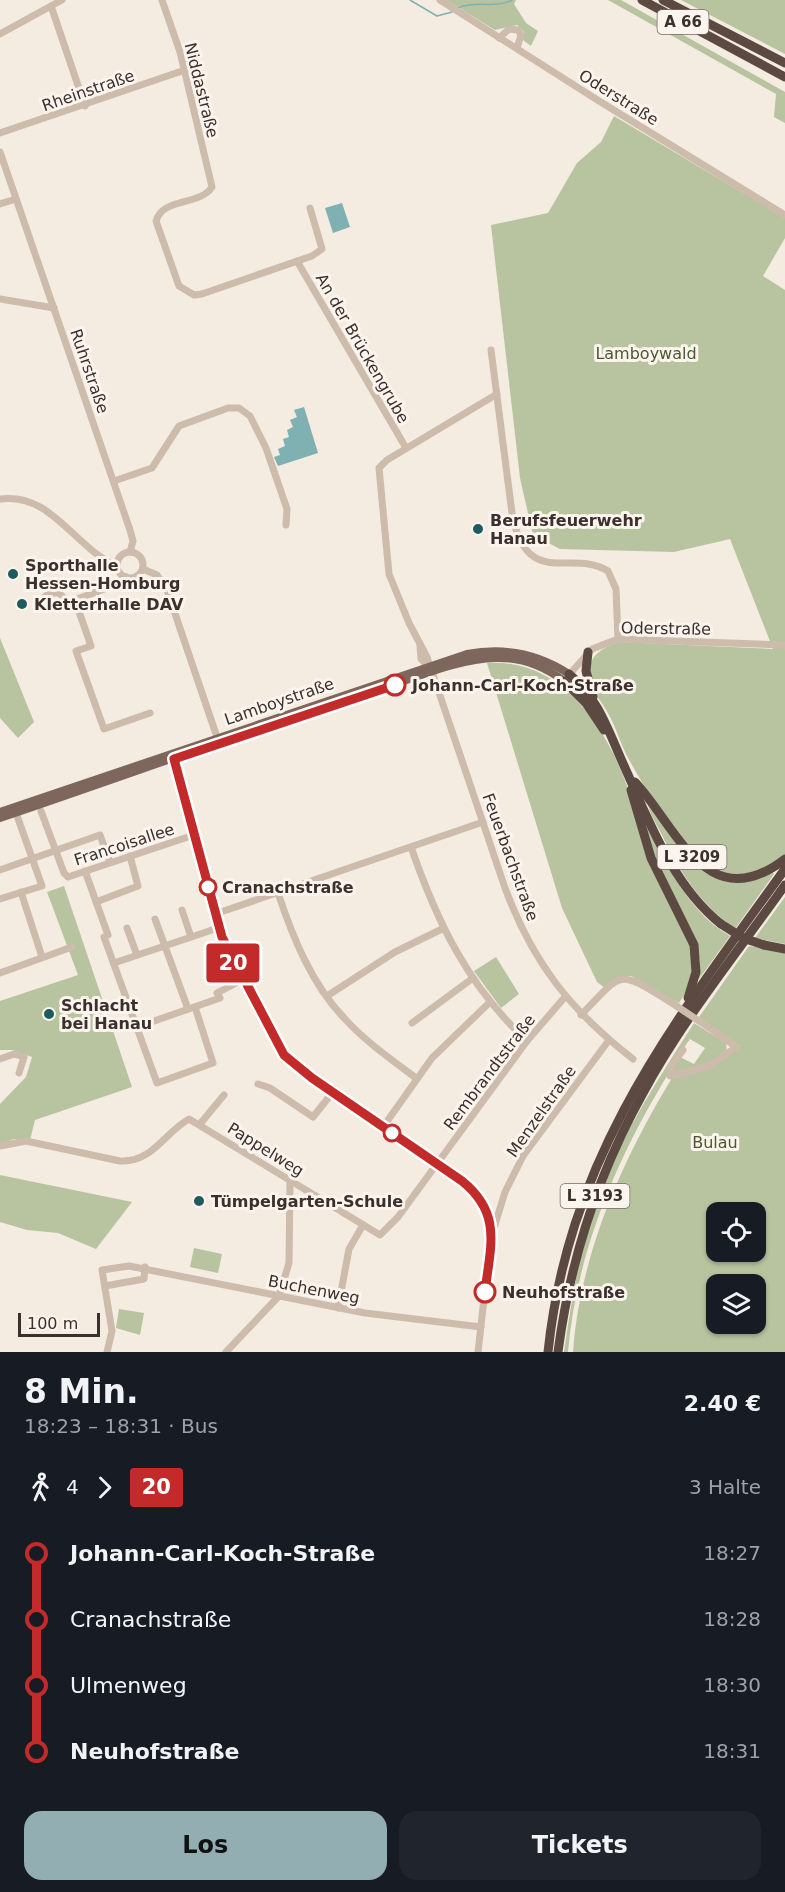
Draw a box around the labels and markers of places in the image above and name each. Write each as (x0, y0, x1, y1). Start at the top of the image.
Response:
place label: Berufsfeuerwehr Hanau (490, 511, 642, 548)
marker: Berufsfeuerwehr Hanau (471, 522, 485, 536)
place label: Sporthalle Hessen-Homburg (25, 556, 180, 593)
marker: Sporthalle Hessen-Homburg (6, 567, 20, 581)
place label: Kletterhalle DAV (34, 595, 184, 614)
marker: Kletterhalle DAV (15, 597, 29, 611)
marker: Johann-Carl-Koch-Straße (384, 674, 406, 696)
place label: Johann-Carl-Koch-Straße (411, 676, 634, 695)
marker: Cranachstraße (199, 878, 217, 896)
place label: Cranachstraße (222, 878, 354, 897)
place label: Schlacht bei Hanau (61, 996, 152, 1033)
marker: Schlacht bei Hanau (42, 1007, 56, 1021)
unlabelled marker (383, 1124, 401, 1142)
place label: Tümpelgarten-Schule (211, 1192, 403, 1211)
marker: Tümpelgarten-Schule (192, 1194, 206, 1208)
marker: Neuhofstraße (474, 1281, 496, 1303)
place label: Neuhofstraße (502, 1283, 625, 1302)

